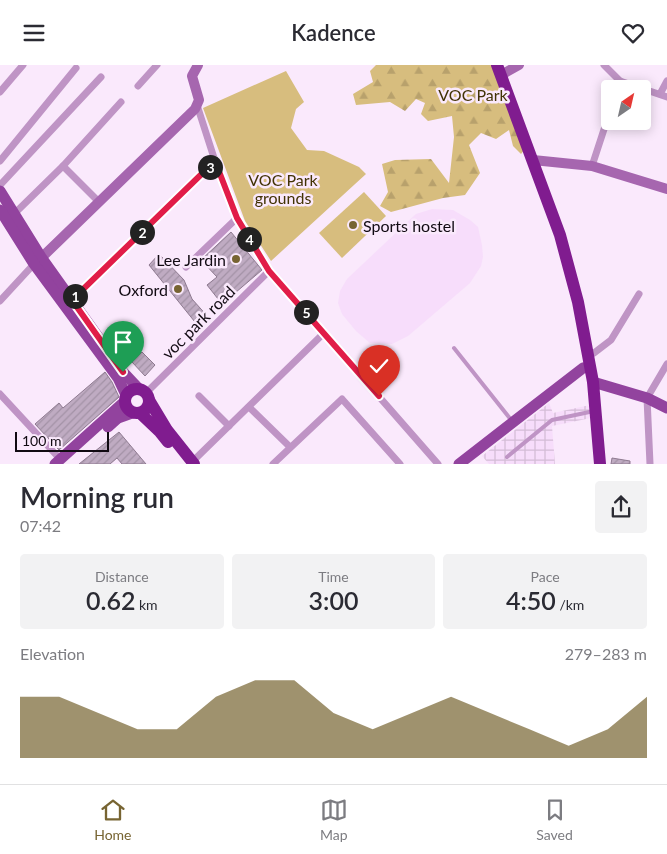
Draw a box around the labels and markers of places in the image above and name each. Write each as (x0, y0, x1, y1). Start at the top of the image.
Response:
pin: 3 (198, 155, 222, 179)
place label: Sports hostel (363, 216, 455, 235)
pin: 2 (130, 219, 154, 245)
marker: Sports hostel (347, 219, 359, 231)
pin: 4 (236, 227, 262, 251)
place label: Lee Jardin (156, 250, 226, 269)
marker: Lee Jardin (230, 253, 242, 265)
place label: Oxford (119, 280, 168, 299)
pin: 1 (62, 283, 88, 309)
marker: Oxford (172, 283, 184, 295)
pin: 5 (294, 299, 318, 325)
pin (102, 321, 144, 372)
pin (358, 345, 400, 396)

